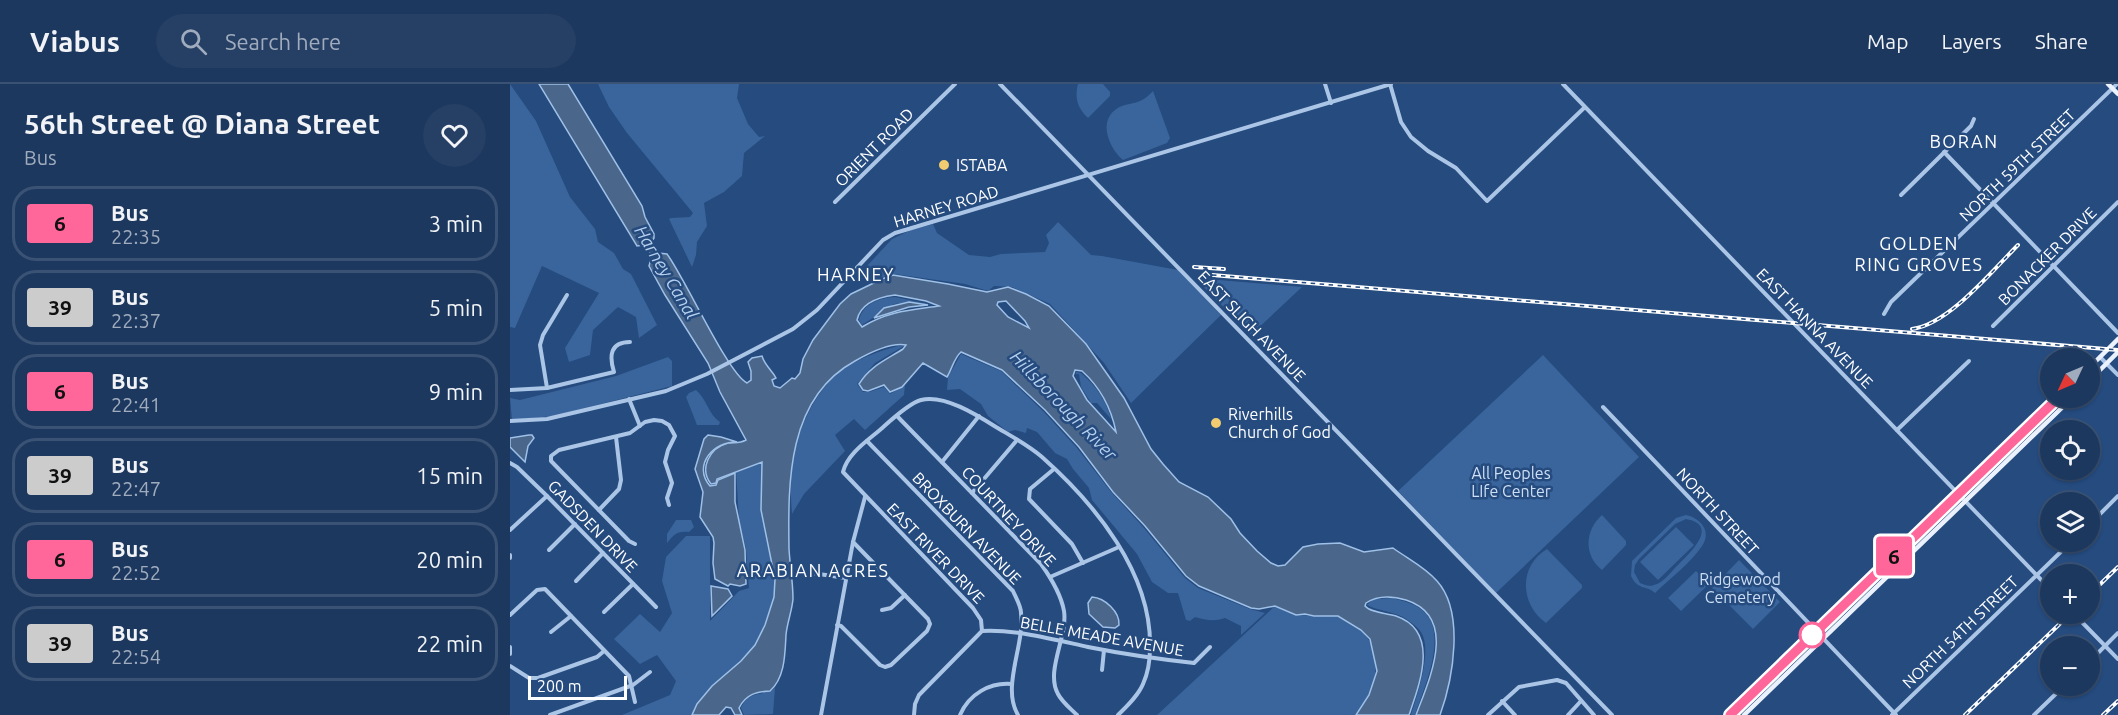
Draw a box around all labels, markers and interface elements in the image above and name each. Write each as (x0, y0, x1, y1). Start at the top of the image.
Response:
search box (156, 14, 576, 68)
icon: search (177, 25, 210, 58)
text: Viabus (30, 26, 120, 57)
text: Search here (225, 29, 341, 54)
text: Map (1867, 29, 1908, 53)
text: Layers (1941, 29, 2002, 53)
text: Share (2035, 29, 2088, 53)
button: heart (423, 104, 486, 167)
street label: ORIENT ROAD (831, 104, 917, 190)
street label: NORTH 59TH STREET (1956, 105, 2078, 225)
text: 56th Street @ Diana Street (24, 108, 380, 139)
district label: BORAN (1929, 131, 1999, 151)
text: Bus (24, 146, 57, 169)
place label: ISTABA (956, 156, 1008, 174)
marker: ISTABA (937, 158, 951, 172)
street label: HARNEY ROAD (891, 181, 1001, 231)
text: Bus (111, 200, 149, 225)
street label: BONACKER DRIVE (1994, 203, 2100, 309)
text: 6 (54, 211, 66, 235)
text: 3 min (429, 211, 483, 236)
water label: Harney Canal (631, 222, 703, 322)
text: 22:35 (111, 225, 161, 248)
district label: GOLDEN RING GROVES (1854, 233, 1984, 274)
district label: HARNEY (817, 264, 895, 284)
street label: EAST HANNA AVENUE (1753, 264, 1877, 392)
street label: EAST SLIGH AVENUE (1195, 267, 1309, 385)
text: Bus (111, 284, 149, 309)
text: 39 (48, 295, 72, 319)
text: 5 min (429, 295, 483, 320)
text: 22:37 (111, 309, 161, 332)
water label: Hillsborough River (1007, 346, 1122, 465)
north arrow (2040, 348, 2100, 408)
map controls (2040, 348, 2100, 696)
text: Bus (111, 368, 149, 393)
text: 6 (54, 379, 66, 403)
text: 9 min (429, 379, 483, 404)
text: 22:41 (111, 393, 161, 416)
place label: Riverhills Church of God (1228, 405, 1331, 441)
marker: Riverhills Church of God (1209, 416, 1223, 430)
button: locate (2040, 420, 2100, 480)
text: Bus (111, 452, 149, 477)
street label: COURTNEY DRIVE (958, 462, 1060, 570)
text: 39 (48, 463, 72, 487)
text: 15 min (416, 463, 483, 488)
park label: All Peoples LIfe Center (1471, 464, 1551, 500)
street label: NORTH STREET (1673, 464, 1763, 558)
street label: BROXBURN AVENUE (909, 468, 1025, 588)
street label: GADSDEN DRIVE (545, 476, 641, 576)
text: 22:47 (111, 477, 161, 500)
button: layers (2040, 492, 2100, 552)
street label: EAST RIVER DRIVE (884, 499, 988, 607)
text: Bus (111, 536, 149, 561)
line badge: 6 (1874, 536, 1914, 576)
text: 6 (1888, 544, 1900, 568)
text: 6 (54, 547, 66, 571)
text: 20 min (416, 547, 483, 572)
district label: ARABIAN ACRES (737, 560, 889, 580)
text: 22:52 (111, 561, 161, 584)
button: + (2040, 564, 2100, 624)
park label: Ridgewood Cemetery (1699, 570, 1781, 606)
street label: NORTH 54TH STREET (1899, 572, 2021, 692)
street label: BELLE MEADE AVENUE (1019, 613, 1185, 659)
text: Bus (111, 620, 149, 645)
unlabelled marker (1799, 622, 1825, 648)
text: 39 (48, 631, 72, 655)
text: 22 min (416, 631, 483, 656)
button: − (2040, 636, 2100, 696)
text: 22:54 (111, 645, 161, 668)
scale bar (528, 673, 627, 700)
text: 200 m (537, 677, 582, 695)

